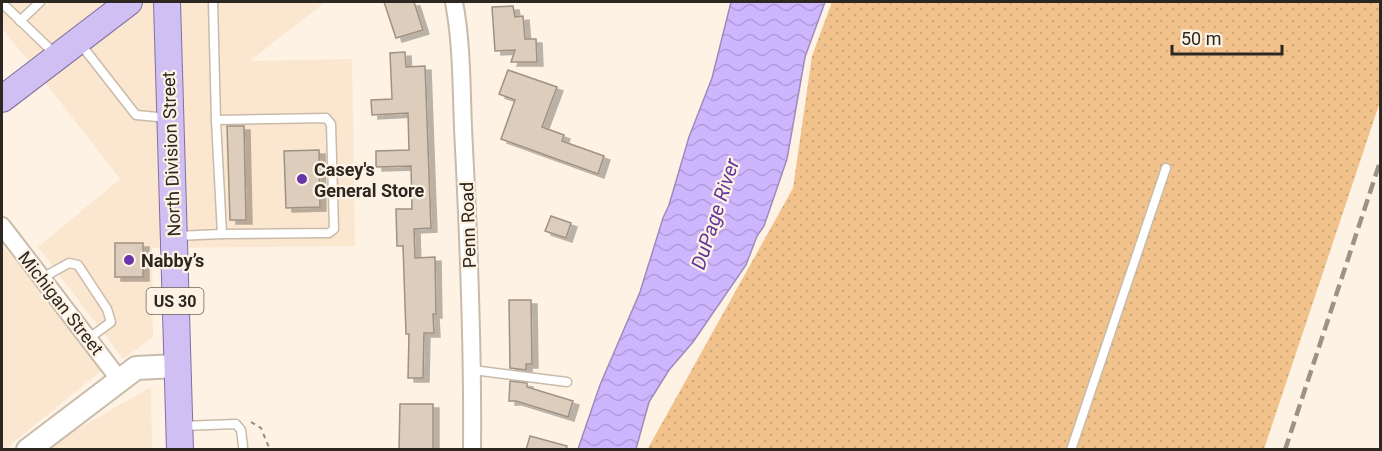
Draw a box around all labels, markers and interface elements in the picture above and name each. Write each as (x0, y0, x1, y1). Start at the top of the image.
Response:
scale bar (1172, 18, 1282, 56)
text: 50 m (1181, 28, 1221, 49)
street label: North Division Street (158, 71, 184, 237)
water label: DuPage River (686, 154, 745, 272)
place label: Casey's General Store (314, 159, 424, 201)
marker: Casey's General Store (295, 172, 309, 186)
street label: Penn Road (456, 181, 480, 269)
street label: Michigan Street (14, 247, 108, 359)
place label: Nabby’s (141, 250, 204, 271)
marker: Nabby’s (122, 253, 136, 267)
road number: US 30 (146, 288, 204, 314)

